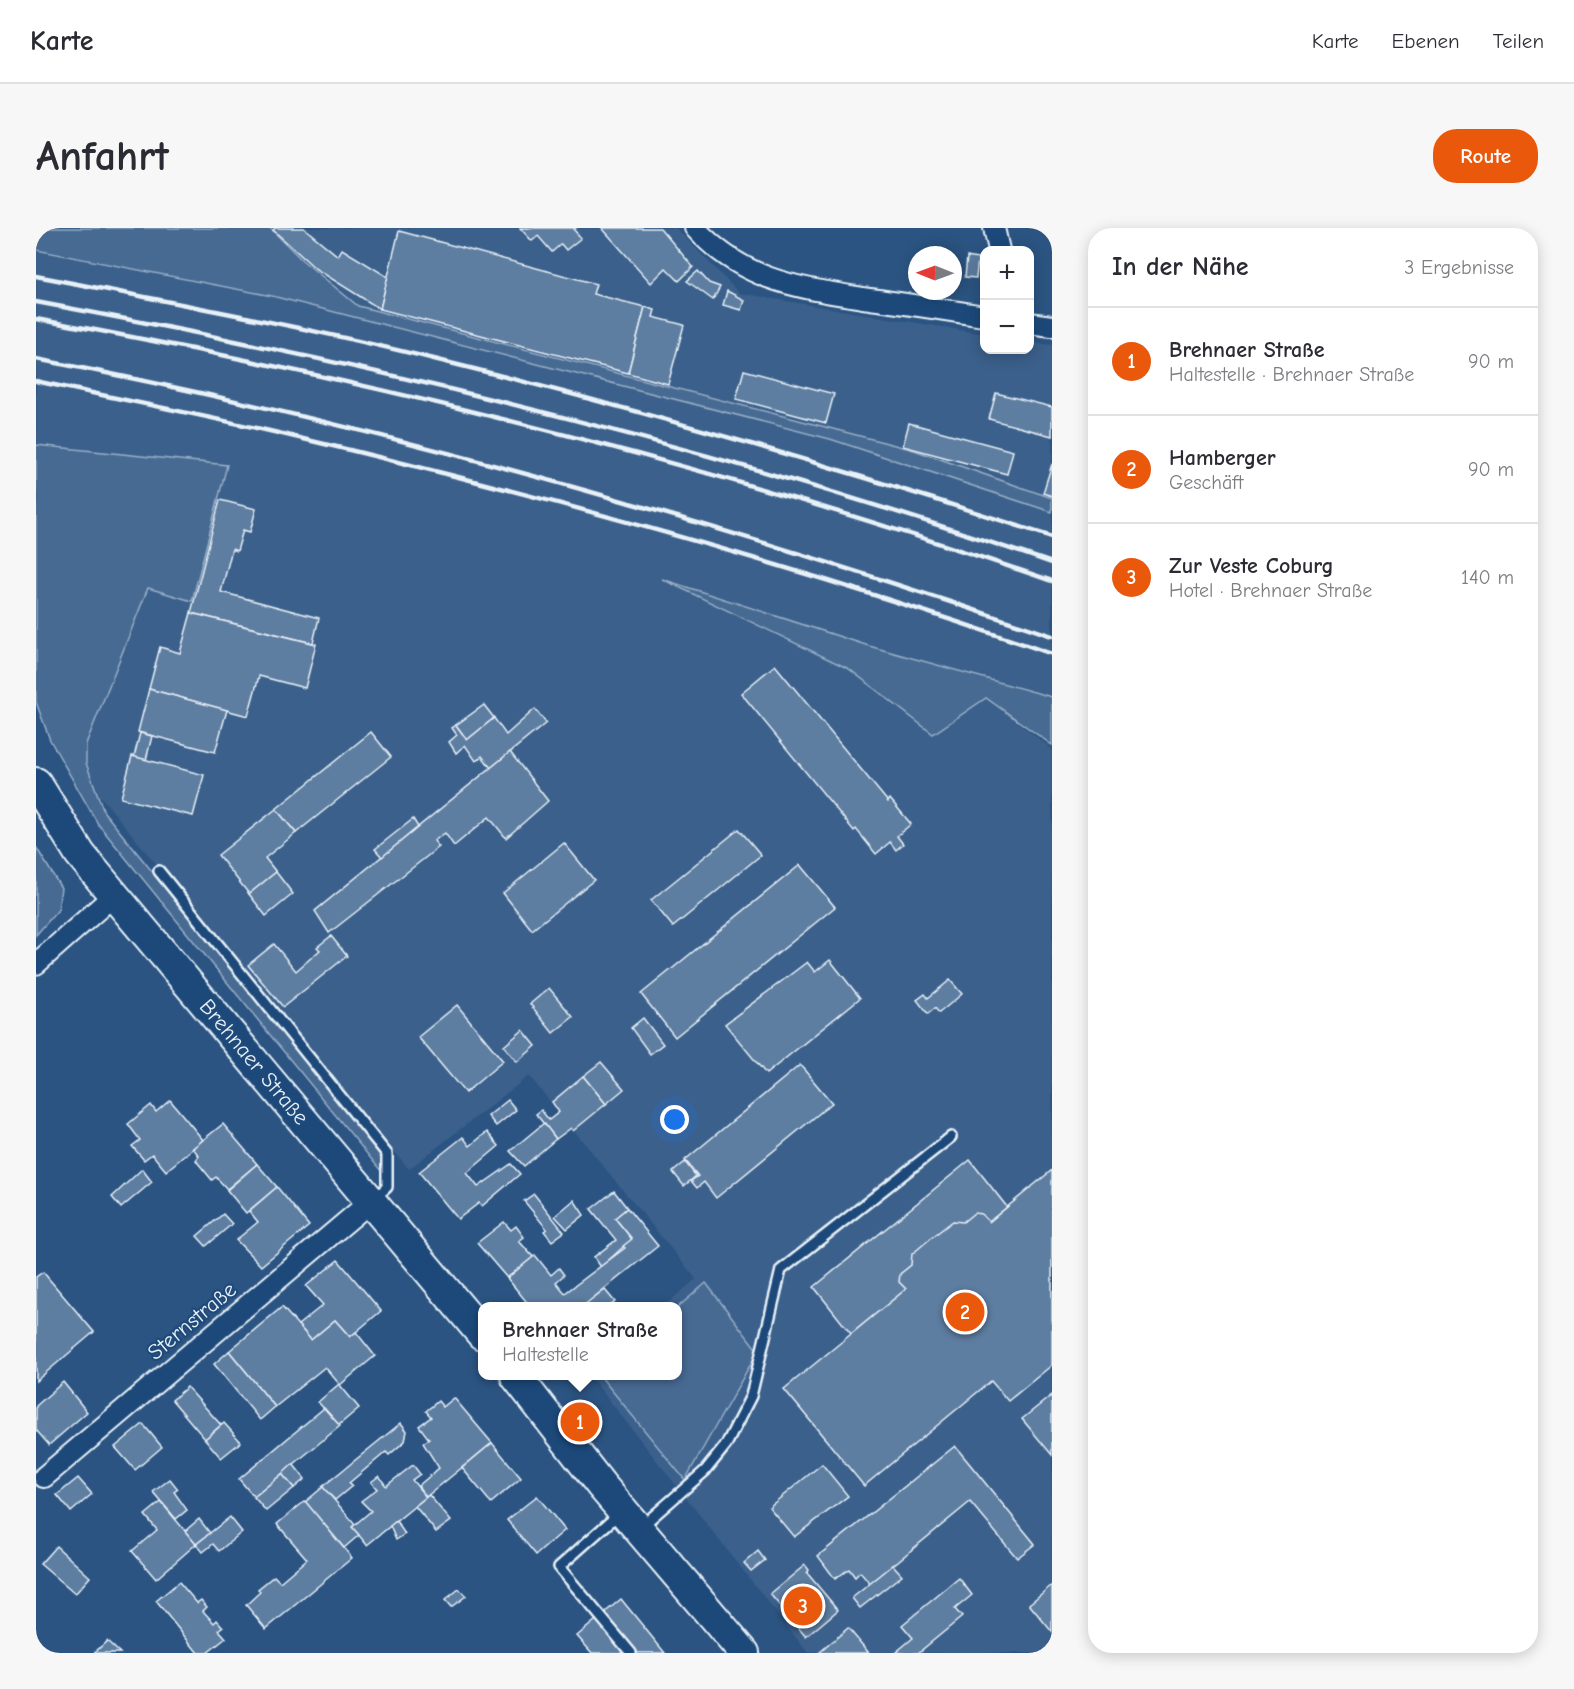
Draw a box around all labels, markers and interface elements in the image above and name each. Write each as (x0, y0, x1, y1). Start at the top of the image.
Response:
text: Karte (30, 25, 94, 57)
text: Karte (1312, 29, 1359, 53)
text: Ebenen (1392, 29, 1460, 53)
text: Teilen (1493, 29, 1544, 53)
button: Route (1433, 129, 1538, 183)
text: Anfahrt (36, 132, 169, 181)
north arrow (908, 246, 962, 300)
map controls (980, 246, 1034, 354)
button: + (980, 246, 1034, 300)
text: In der Nähe (1112, 252, 1249, 282)
text: 3 Ergebnisse (1404, 256, 1514, 279)
button: − (980, 300, 1034, 354)
text: Brehnaer Straße (1169, 337, 1325, 363)
text: 1 (1128, 350, 1135, 373)
text: 90 m (1468, 350, 1514, 373)
text: Haltestelle · Brehnaer Straße (1169, 363, 1414, 386)
text: Hamberger (1169, 445, 1276, 471)
text: 2 (1127, 458, 1136, 481)
text: 90 m (1468, 458, 1514, 481)
text: Geschäft (1169, 471, 1244, 494)
text: Zur Veste Coburg (1169, 553, 1334, 579)
text: 3 (1127, 566, 1136, 589)
text: 140 m (1461, 566, 1514, 589)
text: Hotel · Brehnaer Straße (1169, 579, 1372, 602)
street label: Brehnaer Straße (194, 994, 314, 1130)
your location (660, 1105, 689, 1134)
street label: Sternstraße (142, 1277, 242, 1365)
pin: 2 (946, 1290, 984, 1334)
popup (478, 1302, 682, 1380)
text: Brehnaer Straße (502, 1317, 658, 1343)
text: Haltestelle (502, 1343, 589, 1366)
pin: 1 (560, 1400, 600, 1444)
pin: 3 (784, 1584, 822, 1628)

